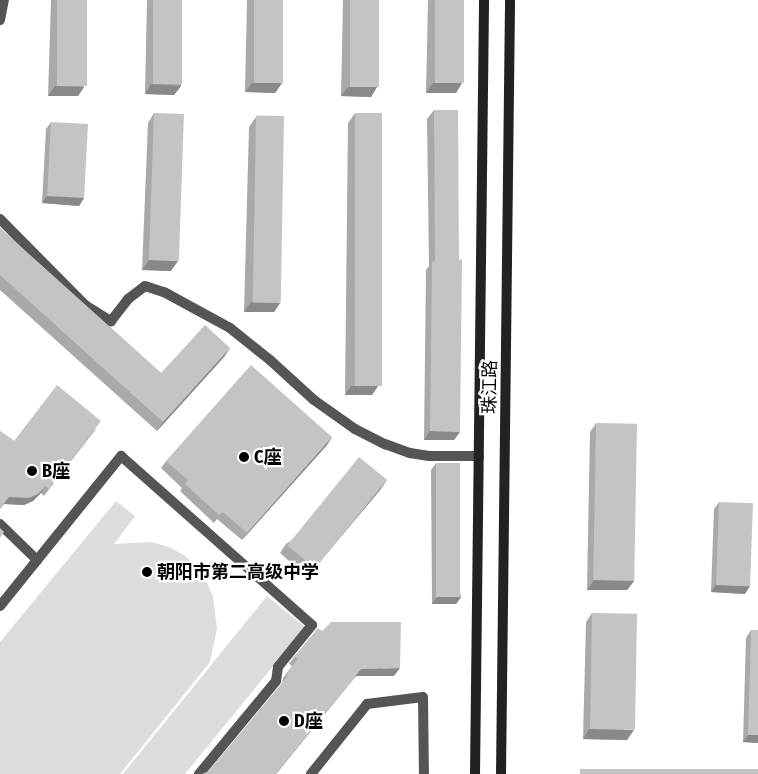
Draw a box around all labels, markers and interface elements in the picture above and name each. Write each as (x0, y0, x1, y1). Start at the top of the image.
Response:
street label: 珠江路 (479, 360, 501, 414)
place label: C座 (254, 446, 281, 468)
marker: C座 (238, 451, 250, 463)
place label: B座 (42, 460, 70, 482)
marker: B座 (26, 465, 38, 477)
place label: 朝阳市第二高级中学 (157, 561, 319, 583)
marker: 朝阳市第二高级中学 (141, 566, 153, 578)
place label: D座 (294, 710, 323, 732)
marker: D座 (278, 715, 290, 727)

